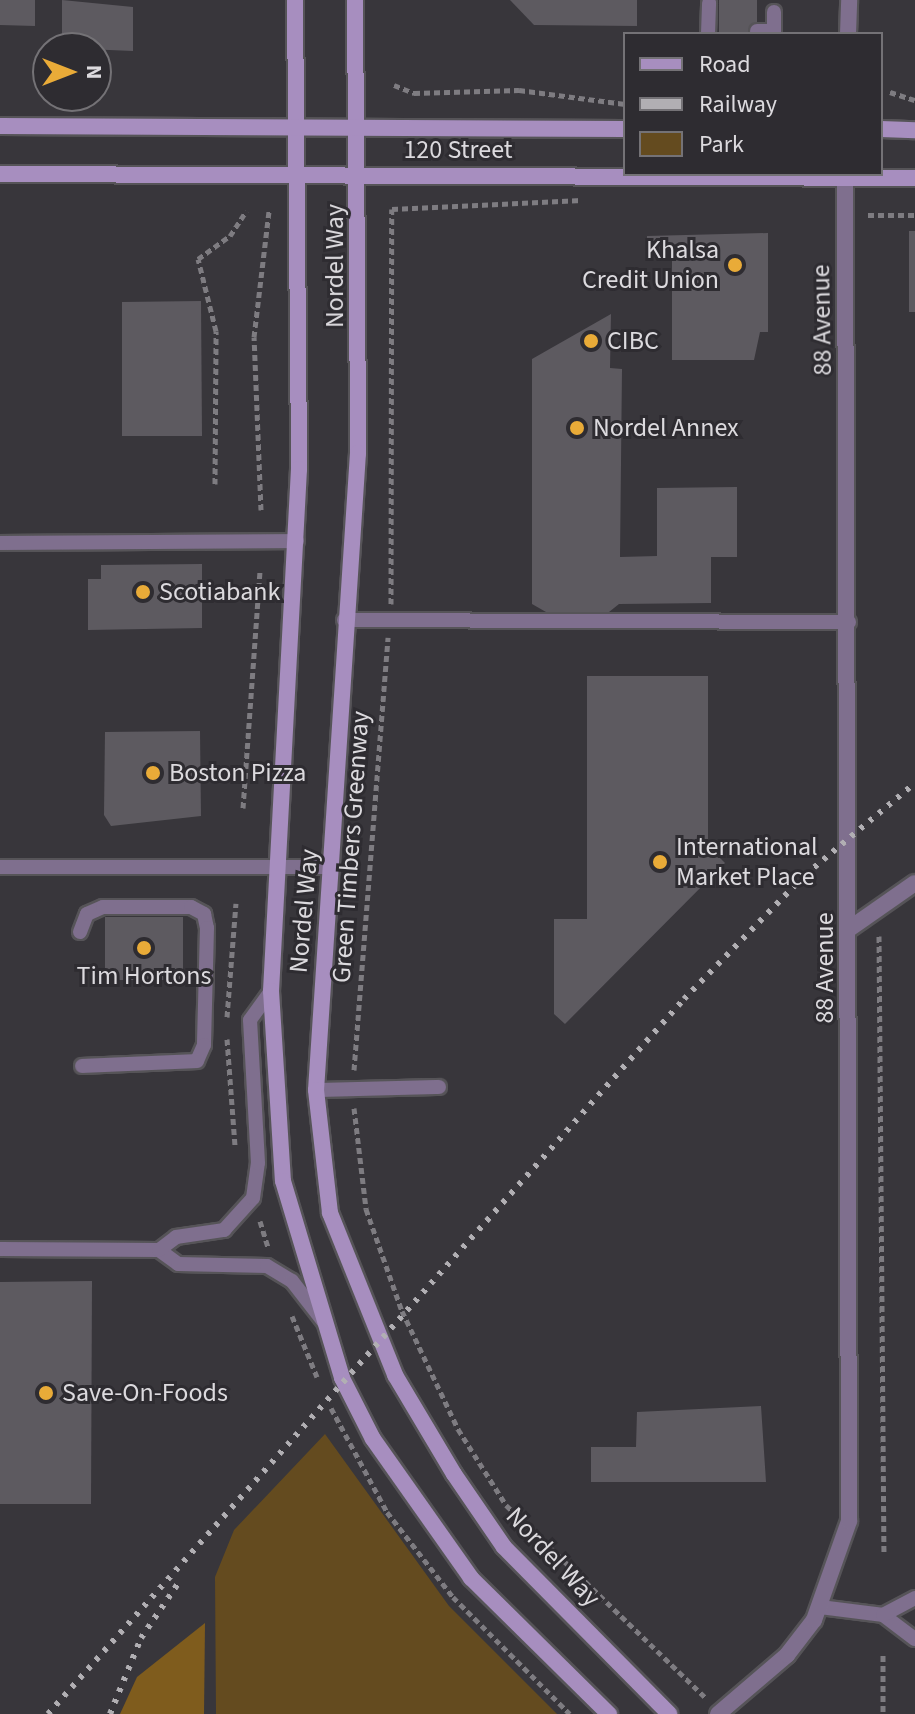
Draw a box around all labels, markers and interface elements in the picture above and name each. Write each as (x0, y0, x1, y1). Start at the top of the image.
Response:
north arrow (32, 32, 112, 112)
legend (623, 32, 883, 176)
text: Road (699, 47, 751, 82)
text: N (78, 65, 110, 79)
text: Railway (699, 87, 777, 122)
text: Park (699, 127, 744, 162)
street label: 120 Street (403, 134, 513, 166)
street label: Nordel Way (319, 204, 351, 328)
place label: Khalsa Credit Union (582, 234, 719, 296)
marker: Khalsa Credit Union (726, 256, 744, 274)
street label: 88 Avenue (805, 264, 839, 376)
place label: CIBC (607, 325, 659, 357)
marker: CIBC (582, 332, 600, 350)
place label: Nordel Annex (593, 412, 739, 444)
marker: Nordel Annex (568, 419, 586, 437)
place label: Scotiabank (159, 576, 280, 608)
marker: Scotiabank (134, 583, 152, 601)
street label: Green Timbers Greenway (326, 710, 376, 984)
place label: Boston Pizza (169, 757, 306, 789)
marker: Boston Pizza (144, 764, 162, 782)
place label: International Market Place (676, 831, 818, 892)
street label: Nordel Way (283, 848, 325, 974)
marker: International Market Place (651, 853, 669, 871)
street label: 88 Avenue (809, 912, 841, 1024)
marker: Tim Hortons (135, 939, 153, 957)
place label: Tim Hortons (77, 960, 211, 992)
place label: Save-On-Foods (62, 1377, 228, 1409)
marker: Save-On-Foods (37, 1384, 55, 1402)
street label: Nordel Way (499, 1501, 607, 1613)

